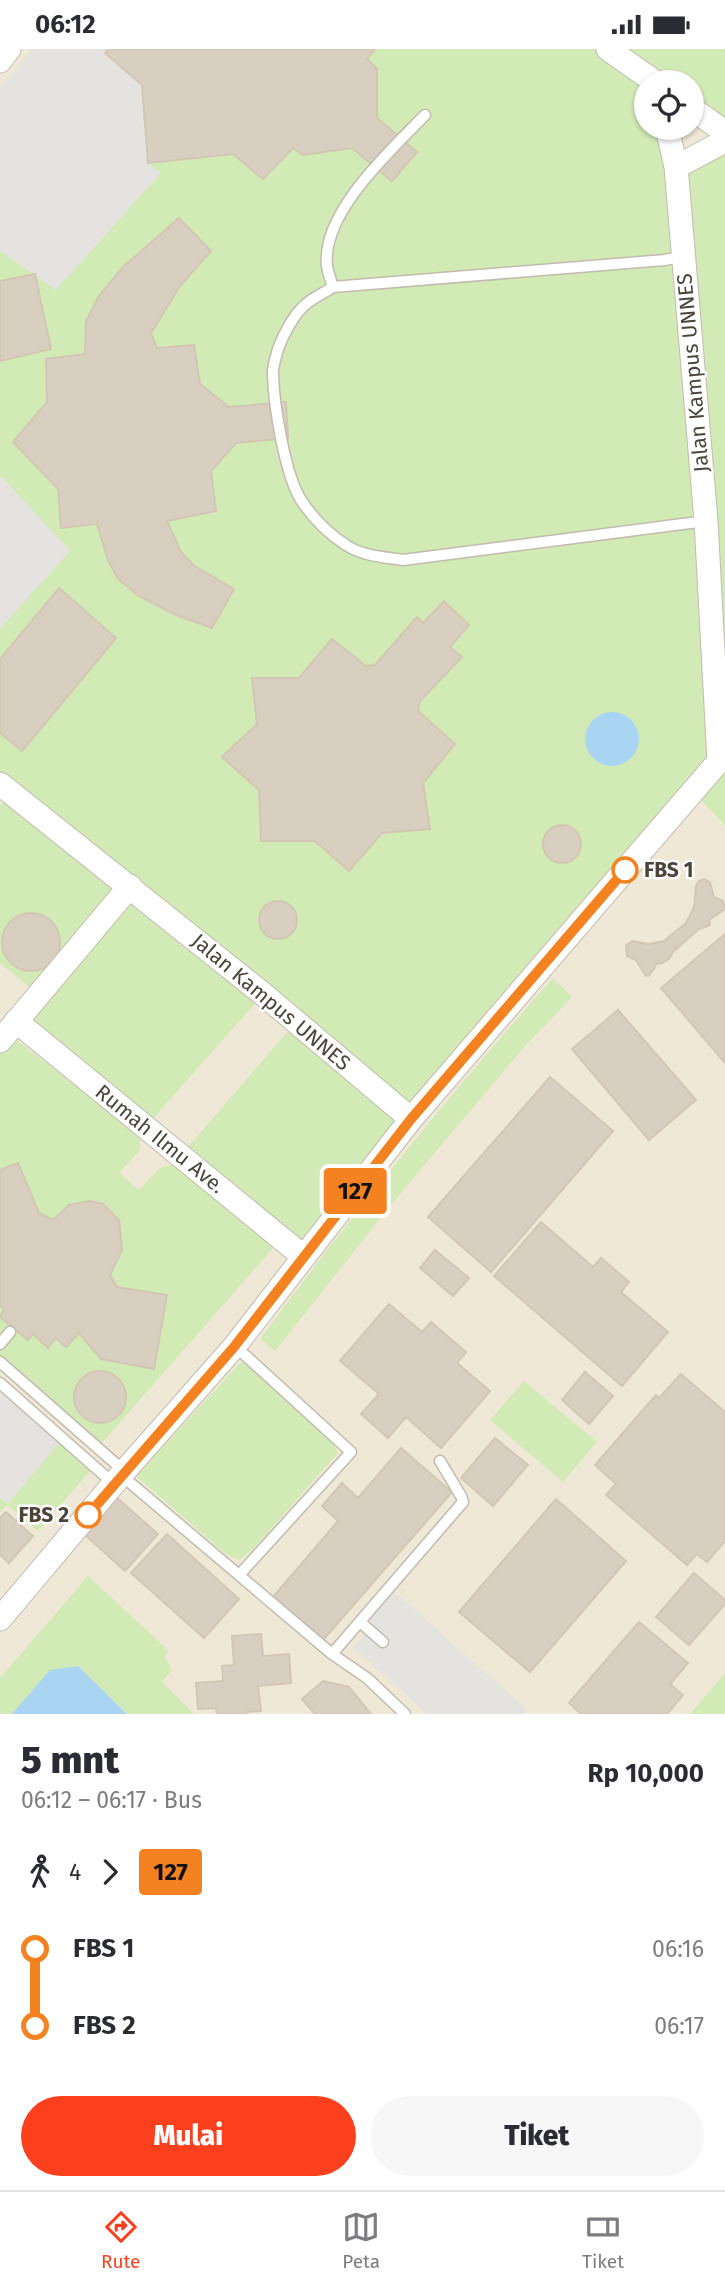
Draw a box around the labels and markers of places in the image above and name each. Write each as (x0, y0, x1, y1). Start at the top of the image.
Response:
marker: FBS 1 (612, 857, 638, 883)
place label: FBS 1 (644, 857, 694, 883)
place label: FBS 2 (18, 1502, 69, 1528)
marker: FBS 2 (75, 1502, 101, 1528)

